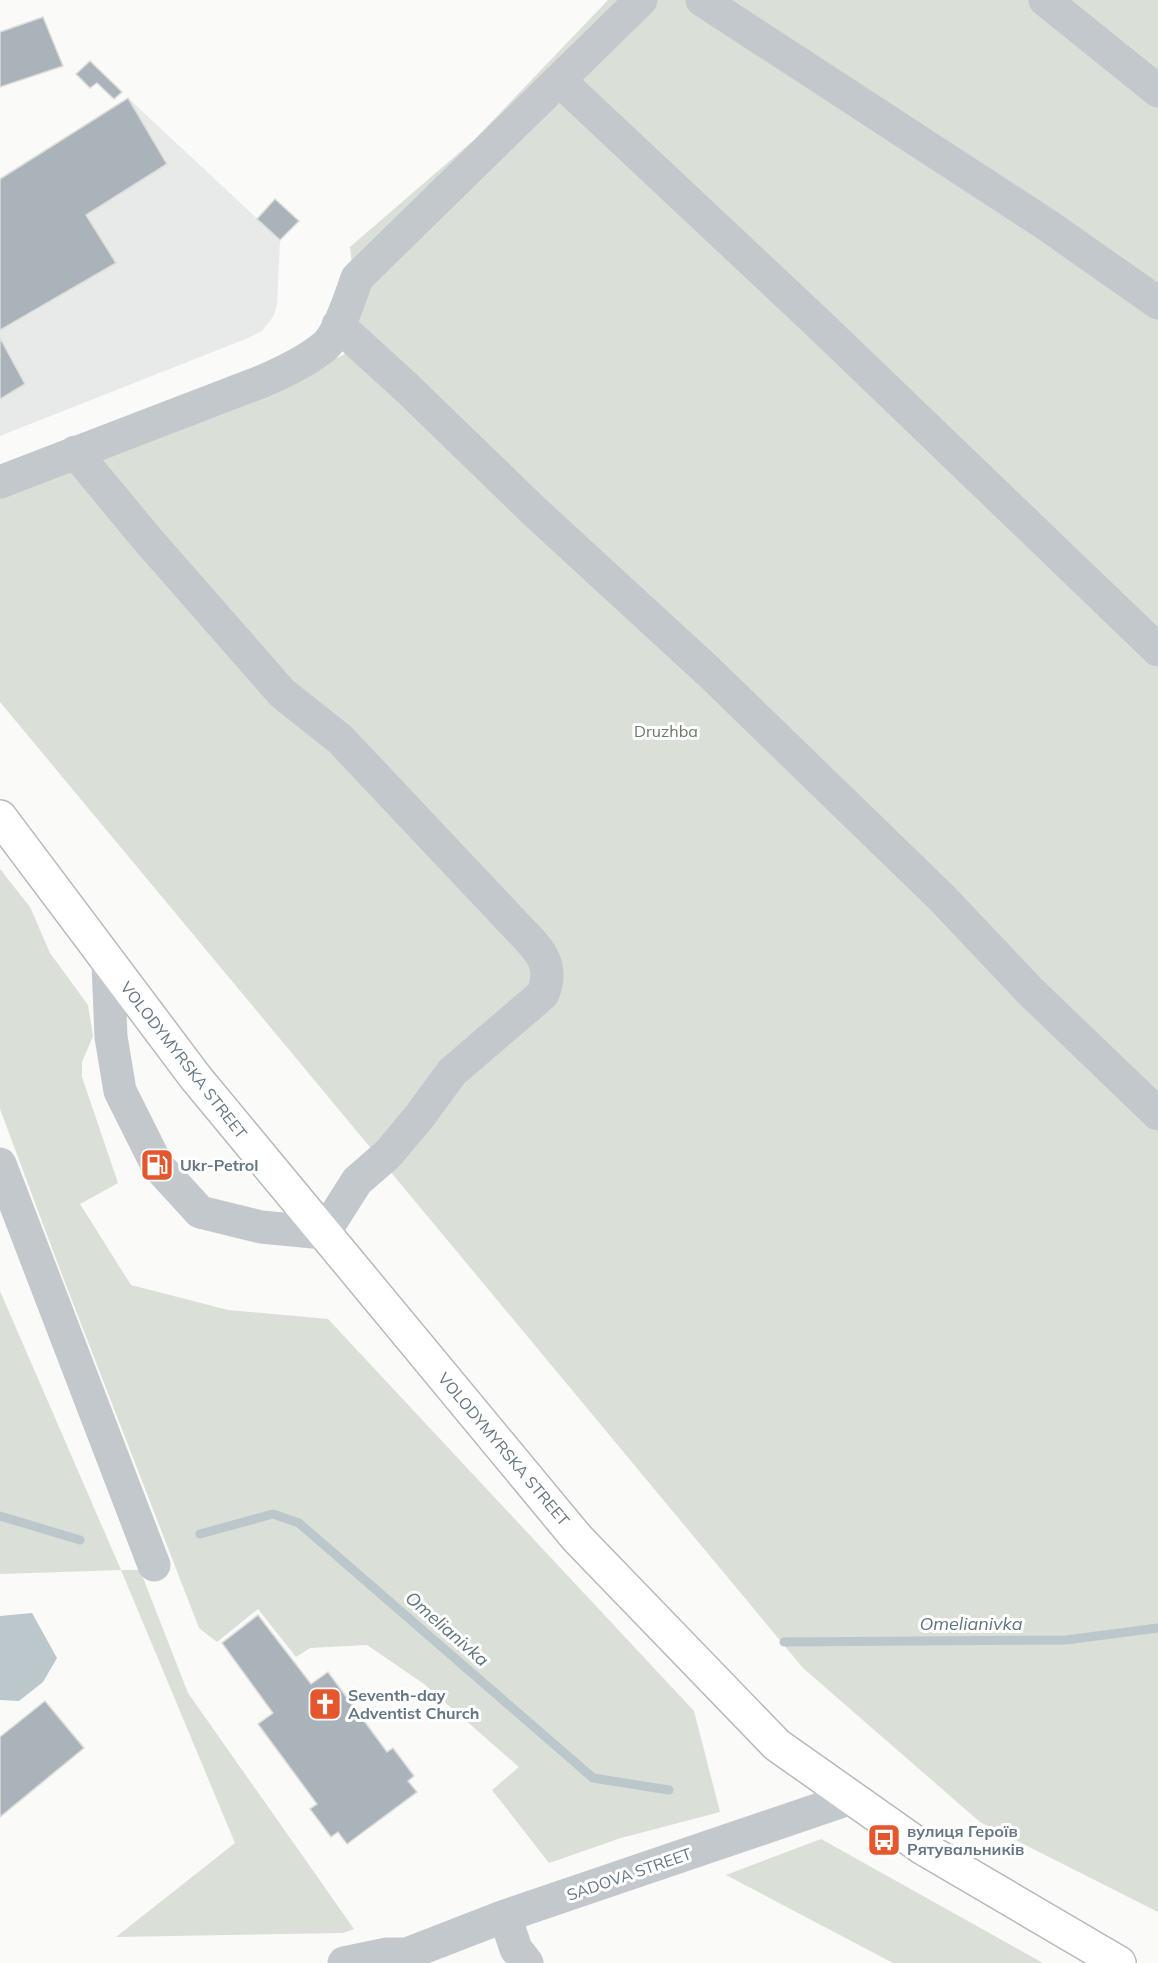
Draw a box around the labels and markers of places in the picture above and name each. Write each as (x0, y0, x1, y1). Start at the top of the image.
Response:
fuel station icon: Ukr-Petrol (139, 1147, 175, 1183)
place label: Ukr-Petrol (180, 1155, 259, 1175)
place label: Seventh-day Adventist Church (348, 1685, 479, 1723)
church icon: Seventh-day Adventist Church (307, 1686, 343, 1722)
place label: вулиця Героїв Рятувальників (907, 1821, 1024, 1859)
bus stop icon: вулиця Героїв Рятувальників (866, 1822, 902, 1858)

